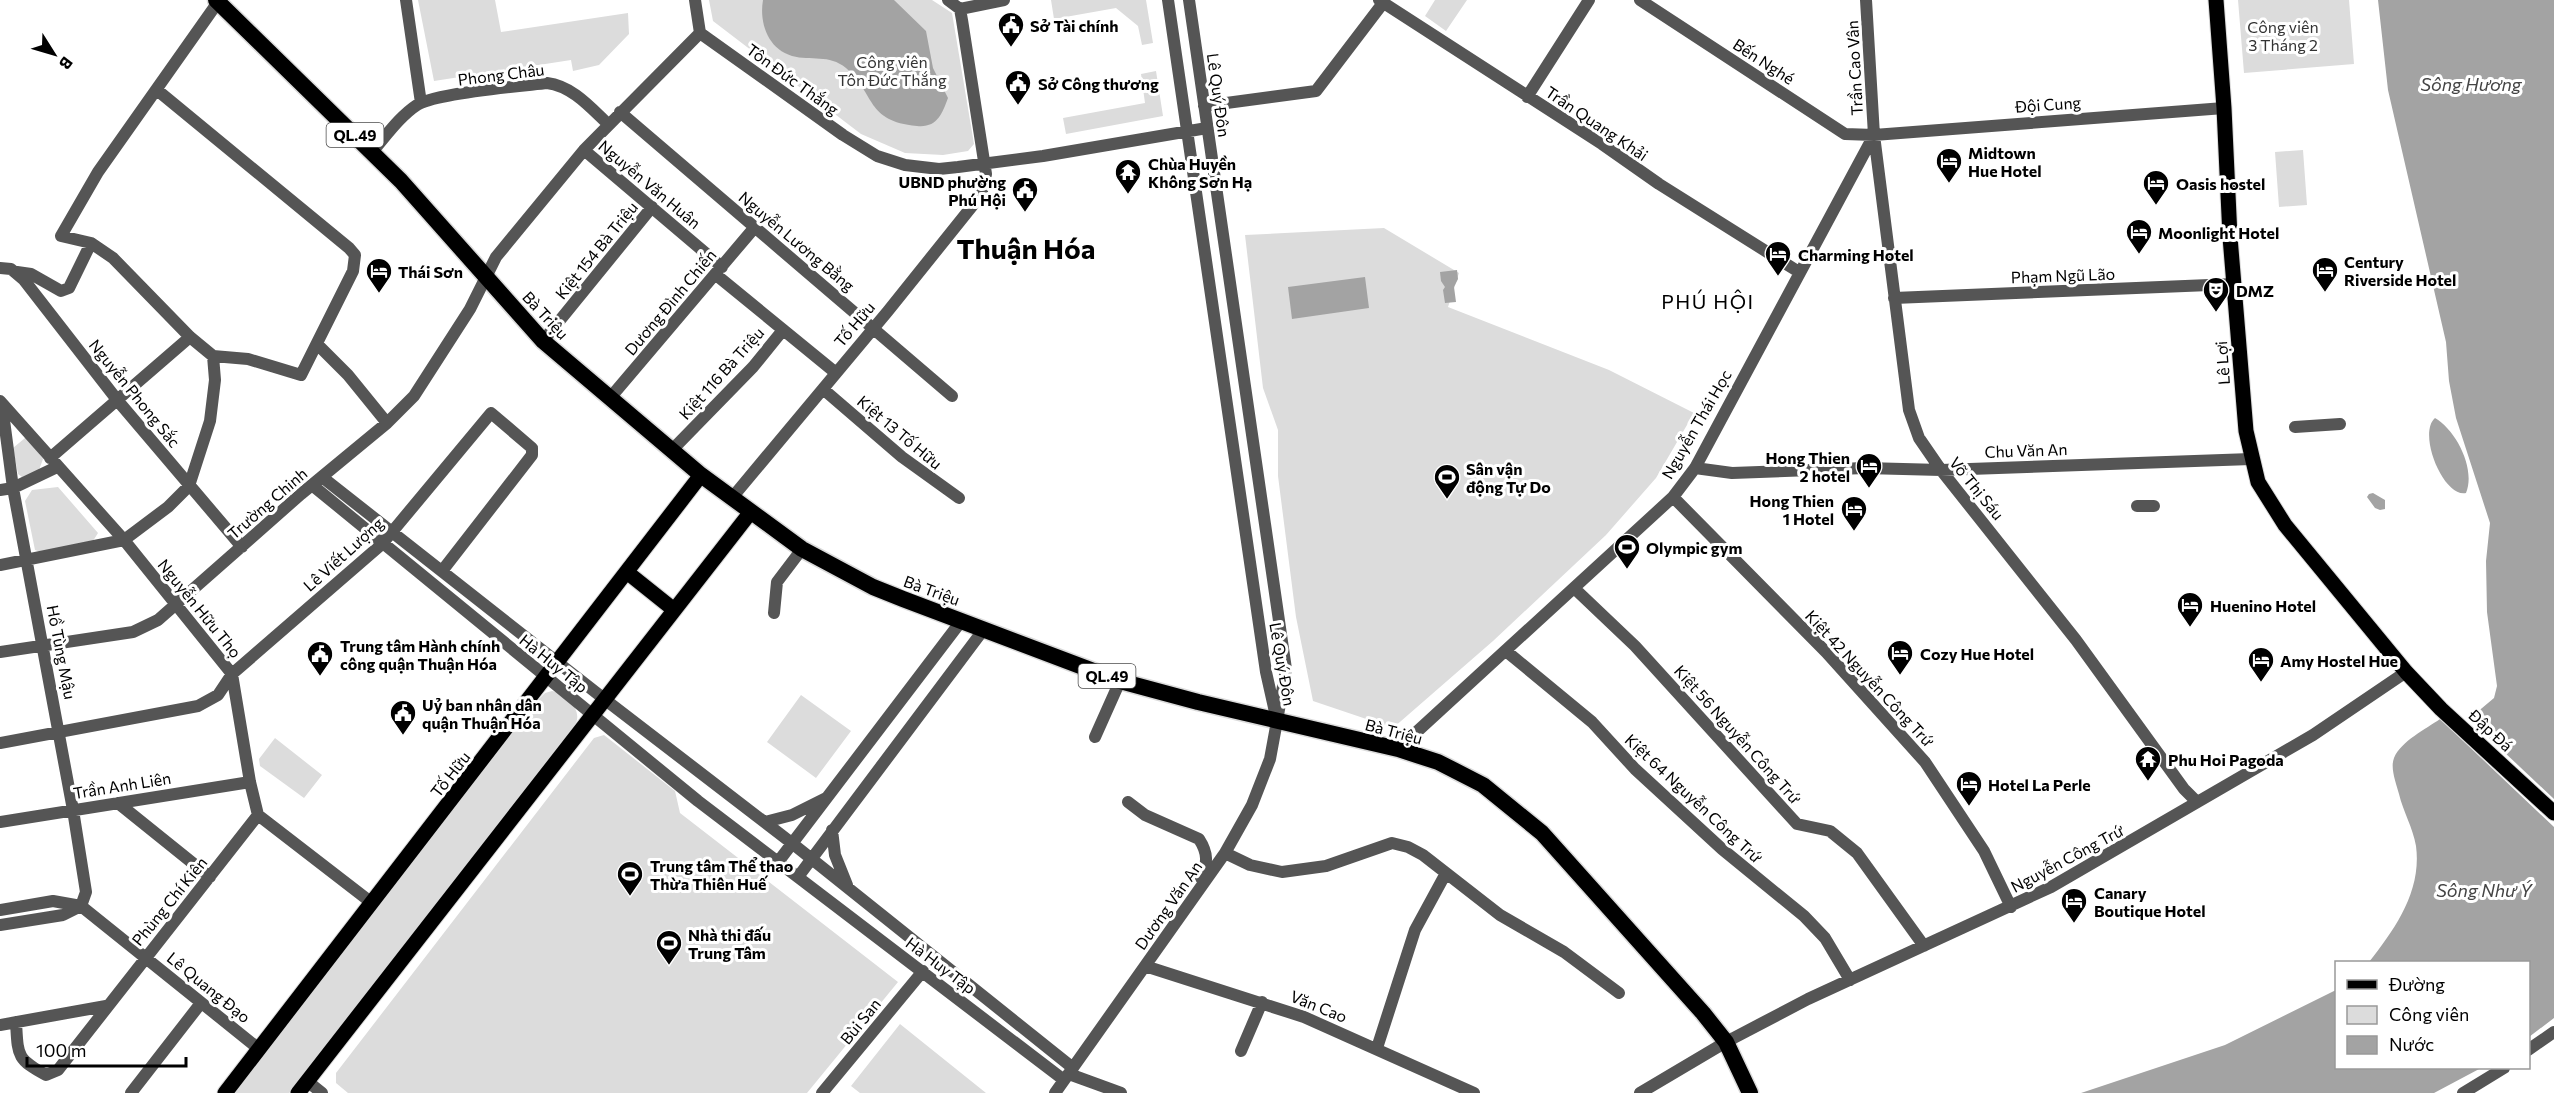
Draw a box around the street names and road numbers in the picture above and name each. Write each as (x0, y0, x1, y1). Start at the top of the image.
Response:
street label: Trần Cao Vân (1842, 20, 1866, 116)
street label: Bến Nghé (1730, 34, 1798, 88)
street label: Tôn Đức Thắng (743, 39, 843, 119)
street label: Lê Quý Đôn (1204, 52, 1234, 138)
street label: Phong Châu (457, 59, 545, 89)
street label: Trần Quang Khải (1542, 82, 1652, 164)
street label: Đội Cung (2013, 92, 2082, 116)
road number: QL.49 (326, 123, 384, 147)
street label: Nguyễn Văn Huân (595, 136, 705, 232)
street label: Nguyễn Lương Bằng (735, 187, 859, 295)
street label: Kiệt 154 Bà Triệu (551, 197, 641, 303)
street label: Dương Đình Chiến (620, 245, 720, 359)
street label: Phạm Ngũ Lão (2011, 264, 2115, 286)
street label: Bà Triệu (519, 287, 573, 343)
street label: Tố Hữu (830, 298, 878, 350)
street label: Kiệt 116 Bà Triệu (675, 323, 767, 423)
street label: Nguyễn Phong Sắc (86, 335, 184, 451)
street label: Lê Lợi (2211, 340, 2233, 386)
street label: Nguyễn Thái Học (1657, 366, 1735, 482)
street label: Kiệt 13 Tố Hữu (854, 391, 946, 473)
street label: Chu Văn An (1984, 439, 2068, 461)
street label: Võ Thị Sáu (1946, 453, 2008, 523)
street label: Trường Chinh (223, 463, 311, 543)
street label: Lê Viết Lượng (299, 513, 387, 595)
street label: Nguyễn Hữu Thọ (154, 555, 246, 661)
street label: Bà Triệu (901, 571, 963, 609)
street label: Hồ Tùng Mậu (44, 603, 80, 701)
street label: Kiệt 42 Nguyễn Công Trứ (1802, 606, 1939, 751)
street label: Lê Quý Đôn (1266, 621, 1300, 707)
street label: Hà Huy Tập (516, 630, 592, 696)
street label: Kiệt 56 Nguyễn Công Trứ (1671, 661, 1806, 808)
road number: QL.49 (1078, 664, 1136, 688)
street label: Đập Đá (2465, 704, 2517, 755)
street label: Bà Triệu (1363, 714, 1425, 748)
street label: Kiệt 64 Nguyễn Công Trứ (1622, 730, 1767, 867)
street label: Tố Hữu (426, 747, 474, 801)
street label: Trần Anh Liên (72, 768, 172, 802)
street label: Nguyễn Công Trứ (2007, 820, 2127, 896)
street label: Phùng Chí Kiên (127, 853, 211, 949)
street label: Dương Văn An (1130, 857, 1206, 953)
street label: Hà Huy Tập (902, 933, 980, 997)
street label: Lê Quang Đạo (164, 948, 254, 1026)
street label: Văn Cao (1288, 986, 1350, 1026)
street label: Bùi San (836, 994, 884, 1048)

